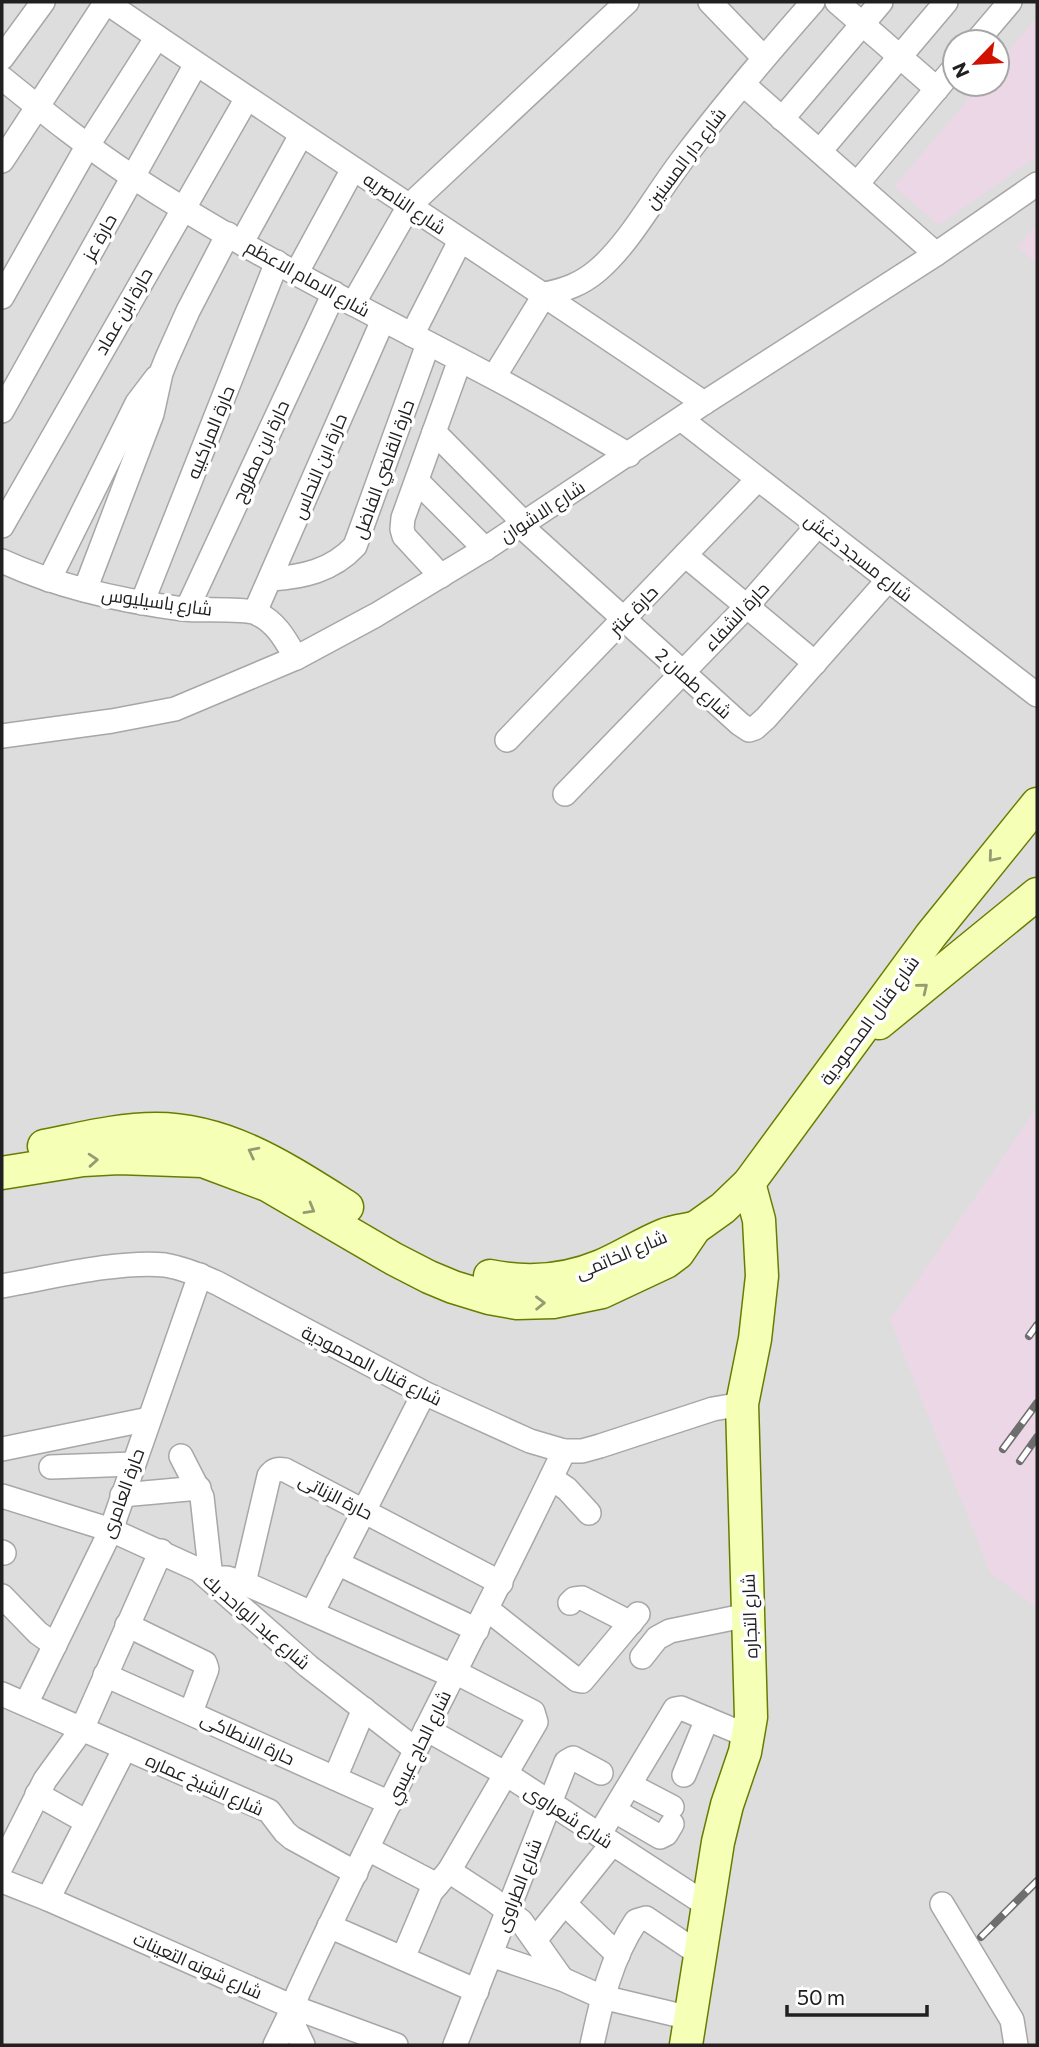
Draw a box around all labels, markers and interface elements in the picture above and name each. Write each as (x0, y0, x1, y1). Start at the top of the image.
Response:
north arrow (941, 28, 1011, 98)
text: N (947, 59, 974, 82)
street label: شارع دار المسنين (640, 103, 732, 214)
street label: شارع الناصريه (358, 167, 450, 240)
street label: حارة عز (77, 210, 122, 266)
street label: شارع الامام الاعظم (241, 235, 374, 323)
street label: حارة ابن عماد (89, 264, 158, 359)
street label: حارة المراكبيه (181, 382, 240, 482)
street label: حارة ابن مطروح (227, 396, 295, 507)
street label: حارة القاضي الفاضل (348, 396, 421, 543)
street label: حارة ابن النحاس (287, 410, 352, 523)
street label: شارع الاشوان (495, 475, 590, 548)
street label: شارع مسجد دغش (799, 508, 917, 608)
street label: حارة الشفاء (699, 577, 774, 656)
street label: حارة عنتر (603, 581, 663, 641)
street label: شارع باسيليوس (100, 582, 214, 622)
street label: شارع طمان 2 (650, 643, 737, 724)
one-way arrow (989, 849, 1002, 861)
street label: شارع قنال المحمودية (815, 951, 925, 1090)
one-way arrow (915, 984, 928, 996)
one-way arrow (248, 1147, 260, 1160)
one-way arrow (88, 1152, 99, 1167)
one-way arrow (302, 1201, 315, 1214)
street label: شارع الخاتمى (572, 1225, 671, 1285)
one-way arrow (535, 1295, 546, 1310)
street label: شارع قنال المحمودية (297, 1320, 446, 1412)
street label: حارة العامرى (96, 1445, 149, 1541)
street label: حارة الزناتى (295, 1468, 377, 1525)
street label: شارع عبد الواحد بك (198, 1568, 315, 1675)
street label: شارع التجاره (737, 1573, 763, 1659)
street label: شارع الحاج عيسي (381, 1687, 458, 1809)
street label: حارة الانطاكى (197, 1707, 299, 1770)
street label: شارع الشيخ عماره (142, 1748, 267, 1822)
street label: شارع شعراوى (520, 1779, 617, 1854)
street label: شارع الطراوى (490, 1835, 548, 1935)
street label: شارع شونه التعينات (129, 1927, 266, 2005)
scale bar (787, 1974, 927, 2018)
text: 50 m (797, 1984, 845, 2009)

